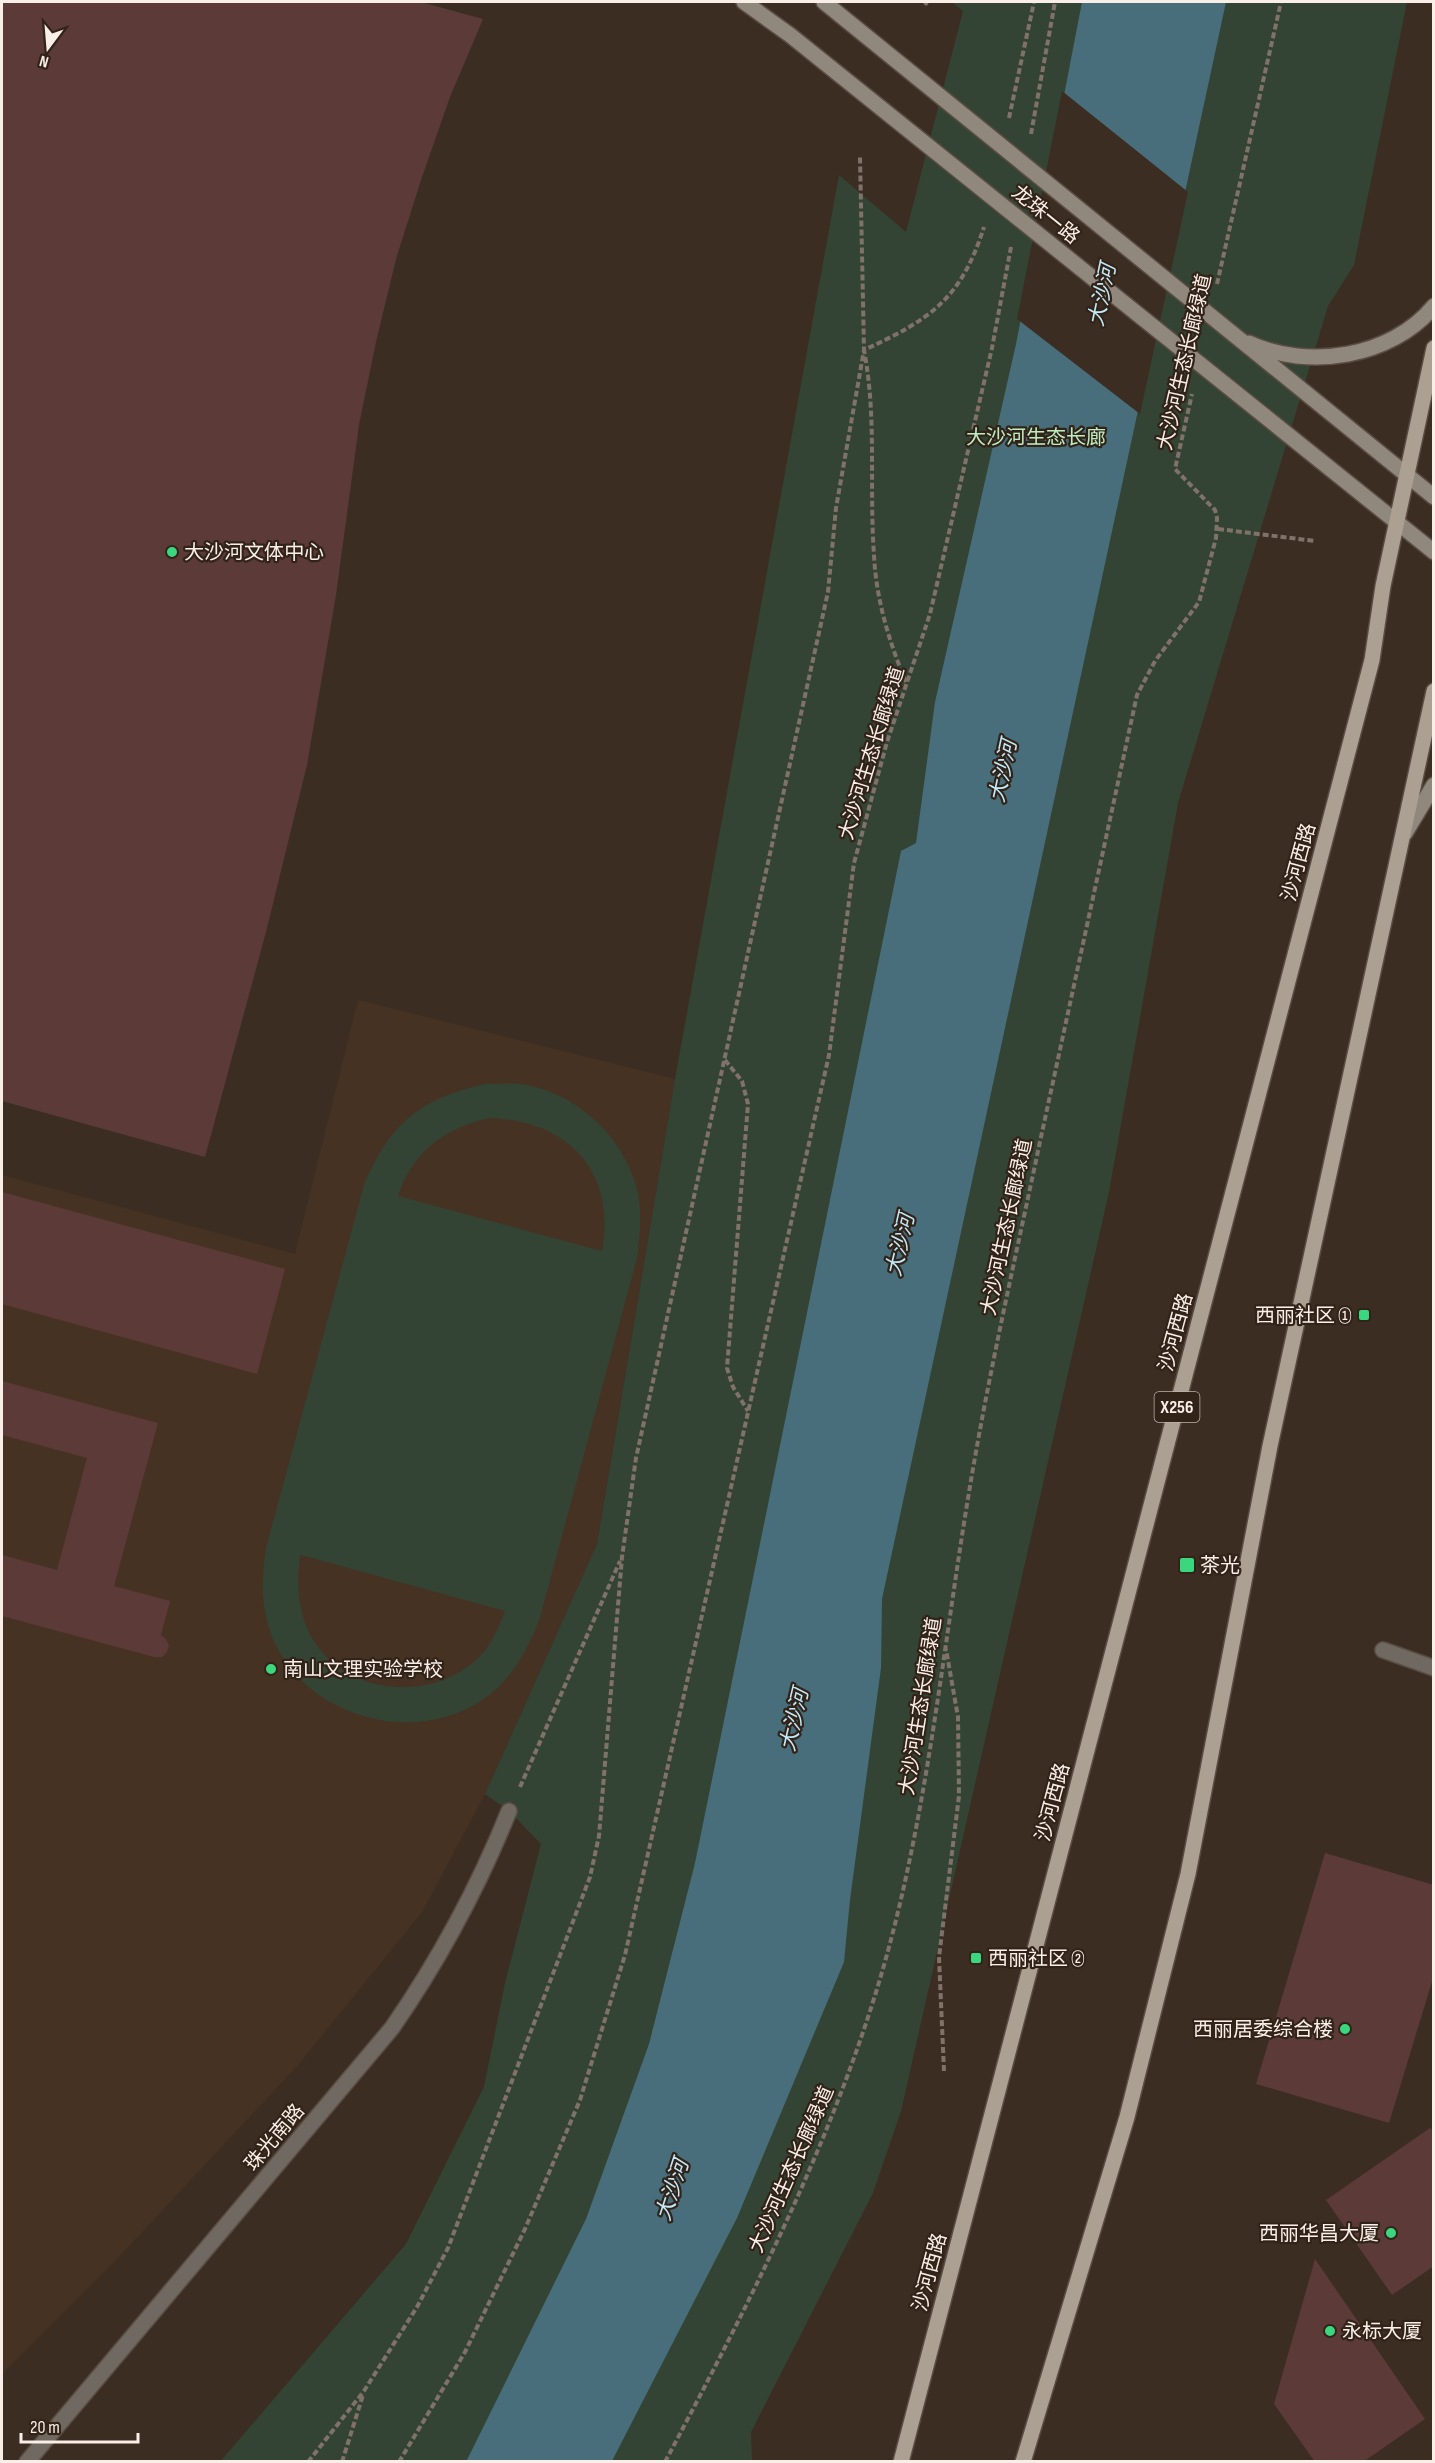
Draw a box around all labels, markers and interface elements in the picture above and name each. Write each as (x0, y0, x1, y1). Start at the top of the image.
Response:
north arrow (18, 18, 78, 78)
text: N (38, 51, 51, 71)
street label: 龙珠一路 (1007, 180, 1084, 249)
water label: 大沙河 (1084, 258, 1122, 329)
street label: 大沙河生态长廊绿道 (1153, 272, 1217, 453)
park label: 大沙河生态长廊 (966, 426, 1106, 450)
place label: 大沙河文体中心 (184, 541, 324, 565)
marker: 大沙河文体中心 (165, 545, 179, 559)
street label: 大沙河生态长廊绿道 (834, 664, 910, 843)
water label: 大沙河 (985, 734, 1023, 805)
street label: 沙河西路 (1277, 821, 1321, 904)
street label: 大沙河生态长廊绿道 (977, 1137, 1037, 1318)
water label: 大沙河 (881, 1208, 921, 1279)
street label: 沙河西路 (1154, 1291, 1198, 1374)
place label: 西丽社区 ① (1255, 1304, 1352, 1328)
marker: 西丽社区 ① (1357, 1308, 1371, 1322)
road number: X256 (1154, 1392, 1200, 1422)
place label: 茶光 (1200, 1554, 1240, 1578)
marker: 茶光 (1178, 1556, 1196, 1574)
street label: 大沙河生态长廊绿道 (895, 1615, 947, 1797)
place label: 南山文理实验学校 (283, 1658, 443, 1682)
marker: 南山文理实验学校 (264, 1662, 278, 1676)
water label: 大沙河 (775, 1683, 815, 1754)
street label: 沙河西路 (1031, 1761, 1075, 1844)
place label: 西丽社区 ② (988, 1947, 1085, 1971)
marker: 西丽社区 ② (969, 1951, 983, 1965)
place label: 西丽居委综合楼 (1193, 2018, 1333, 2042)
marker: 西丽居委综合楼 (1338, 2022, 1352, 2036)
street label: 大沙河生态长廊绿道 (744, 2082, 839, 2257)
street label: 珠光南路 (240, 2099, 310, 2176)
water label: 大沙河 (651, 2153, 695, 2224)
place label: 西丽华昌大厦 (1259, 2222, 1379, 2246)
marker: 西丽华昌大厦 (1384, 2226, 1398, 2240)
street label: 沙河西路 (908, 2231, 952, 2314)
place label: 永标大厦 (1342, 2320, 1422, 2344)
marker: 永标大厦 (1323, 2324, 1337, 2338)
scale bar (21, 2406, 138, 2444)
text: 20 m (30, 2417, 60, 2438)

